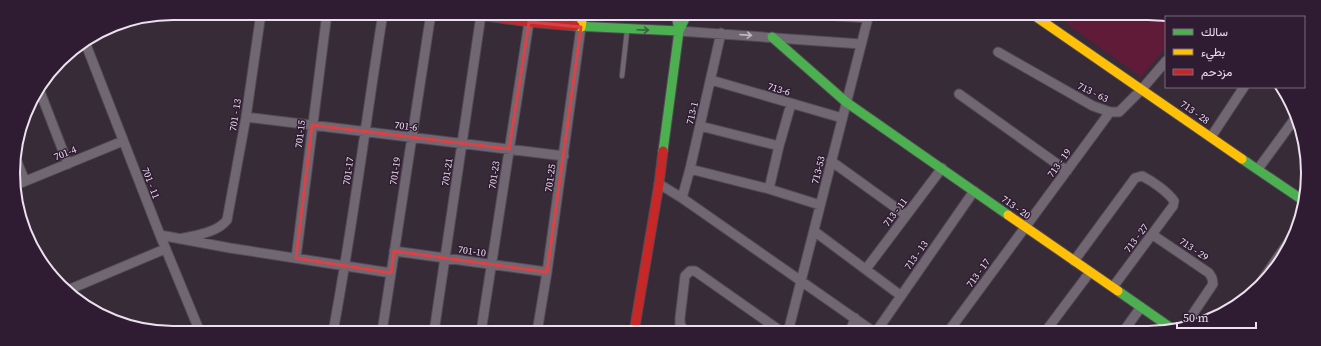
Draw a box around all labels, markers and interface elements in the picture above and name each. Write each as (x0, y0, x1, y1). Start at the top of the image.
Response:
legend (1165, 16, 1305, 88)
text: سالك (1201, 24, 1228, 40)
one-way arrow (636, 26, 649, 33)
one-way arrow (739, 32, 752, 39)
text: بطيء (1201, 44, 1225, 62)
text: مزدحم (1201, 64, 1232, 80)
street label: 713-6 (766, 79, 792, 99)
street label: 713 - 63 (1075, 79, 1111, 105)
street label: 713 - 28 (1178, 97, 1212, 127)
street label: 701 - 13 (226, 98, 244, 132)
street label: 713-1 (683, 100, 701, 126)
street label: 701-6 (394, 118, 418, 134)
street label: 701-15 (292, 119, 308, 149)
street label: 701-4 (52, 143, 78, 163)
street label: 713 - 19 (1044, 146, 1074, 180)
street label: 713-53 (808, 155, 828, 185)
street label: 701-17 (340, 156, 356, 186)
street label: 701-19 (386, 156, 404, 186)
street label: 701-21 (438, 157, 456, 187)
street label: 701-23 (485, 160, 503, 190)
street label: 701-25 (542, 163, 558, 193)
street label: 701 - 11 (139, 165, 163, 201)
street label: 713 - 20 (999, 192, 1033, 222)
street label: 713 - 11 (880, 195, 910, 229)
street label: 713 - 27 (1121, 221, 1151, 255)
street label: 713 - 29 (1177, 234, 1211, 264)
street label: 713 - 13 (901, 238, 931, 272)
street label: 701-10 (457, 243, 487, 259)
street label: 713 - 17 (963, 256, 993, 290)
scale bar (1177, 304, 1256, 330)
text: 50 m (1183, 310, 1209, 326)

